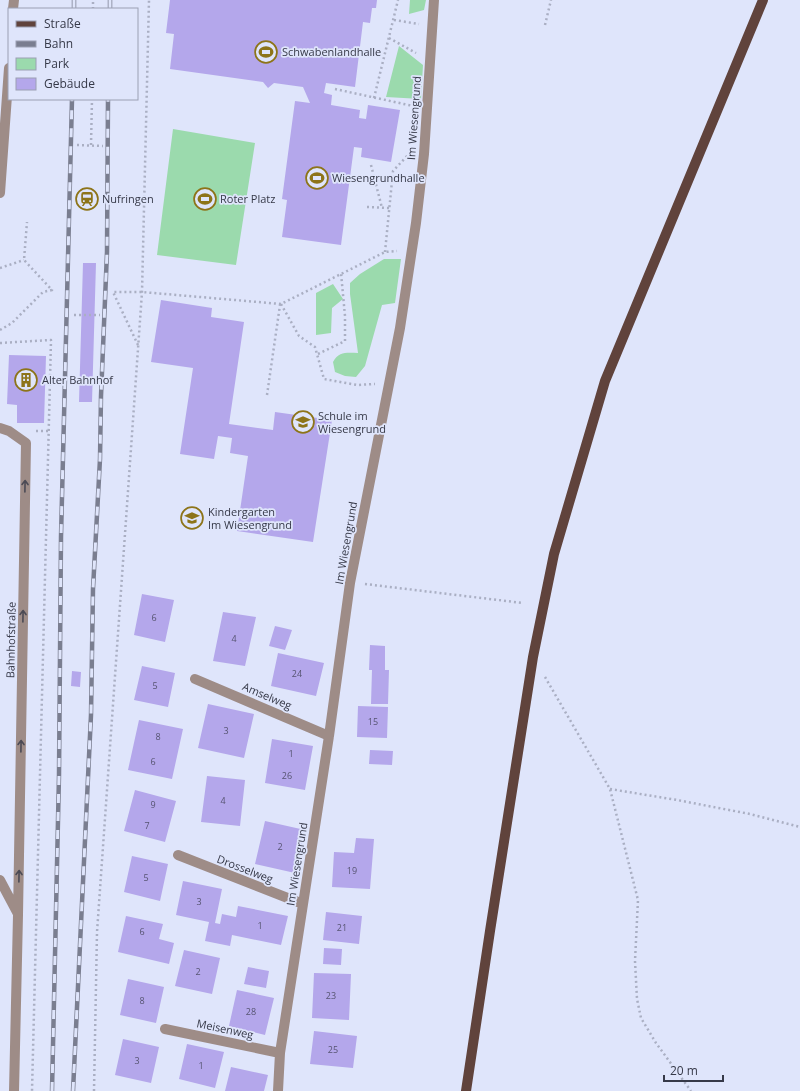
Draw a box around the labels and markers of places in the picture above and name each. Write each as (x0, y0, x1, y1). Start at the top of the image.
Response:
sports icon: Schwabenlandhalle (253, 39, 279, 65)
place label: Schwabenlandhalle (282, 44, 381, 59)
sports icon: Wiesengrundhalle (304, 165, 330, 191)
place label: Wiesengrundhalle (332, 170, 425, 185)
station icon: Nufringen (74, 186, 100, 212)
sports icon: Roter Platz (192, 186, 218, 212)
place label: Nufringen (102, 191, 154, 206)
place label: Roter Platz (220, 191, 275, 206)
building icon: Alter Bahnhof (13, 367, 39, 393)
place label: Alter Bahnhof (42, 372, 114, 387)
place label: Schule im Wiesengrund (318, 408, 386, 436)
school or university icon: Schule im Wiesengrund (290, 409, 316, 435)
place label: Kindergarten Im Wiesengrund (208, 504, 292, 532)
school or university icon: Kindergarten Im Wiesengrund (179, 505, 205, 531)

